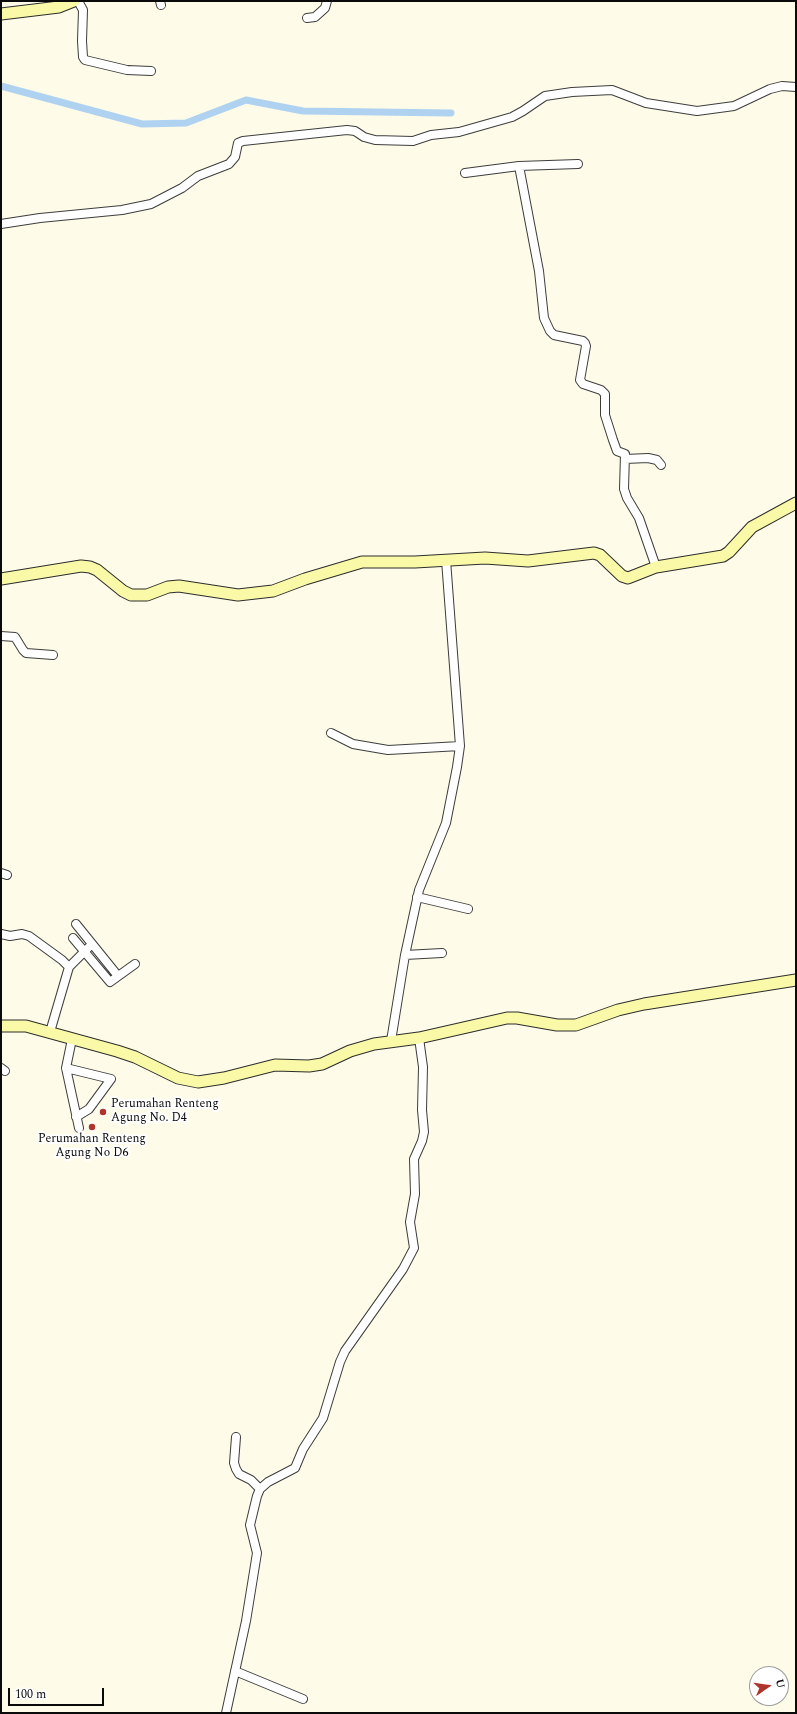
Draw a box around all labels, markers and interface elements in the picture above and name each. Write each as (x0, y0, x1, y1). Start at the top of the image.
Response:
place label: Perumahan Renteng Agung No. D4 (111, 1098, 219, 1126)
marker: Perumahan Renteng Agung No. D4 (98, 1107, 108, 1117)
marker: Perumahan Renteng Agung No D6 (87, 1122, 97, 1132)
place label: Perumahan Renteng Agung No D6 (38, 1133, 146, 1161)
north arrow (749, 1666, 789, 1706)
text: U (771, 1677, 790, 1690)
scale bar (10, 1680, 106, 1706)
text: 100 m (15, 1685, 46, 1704)

